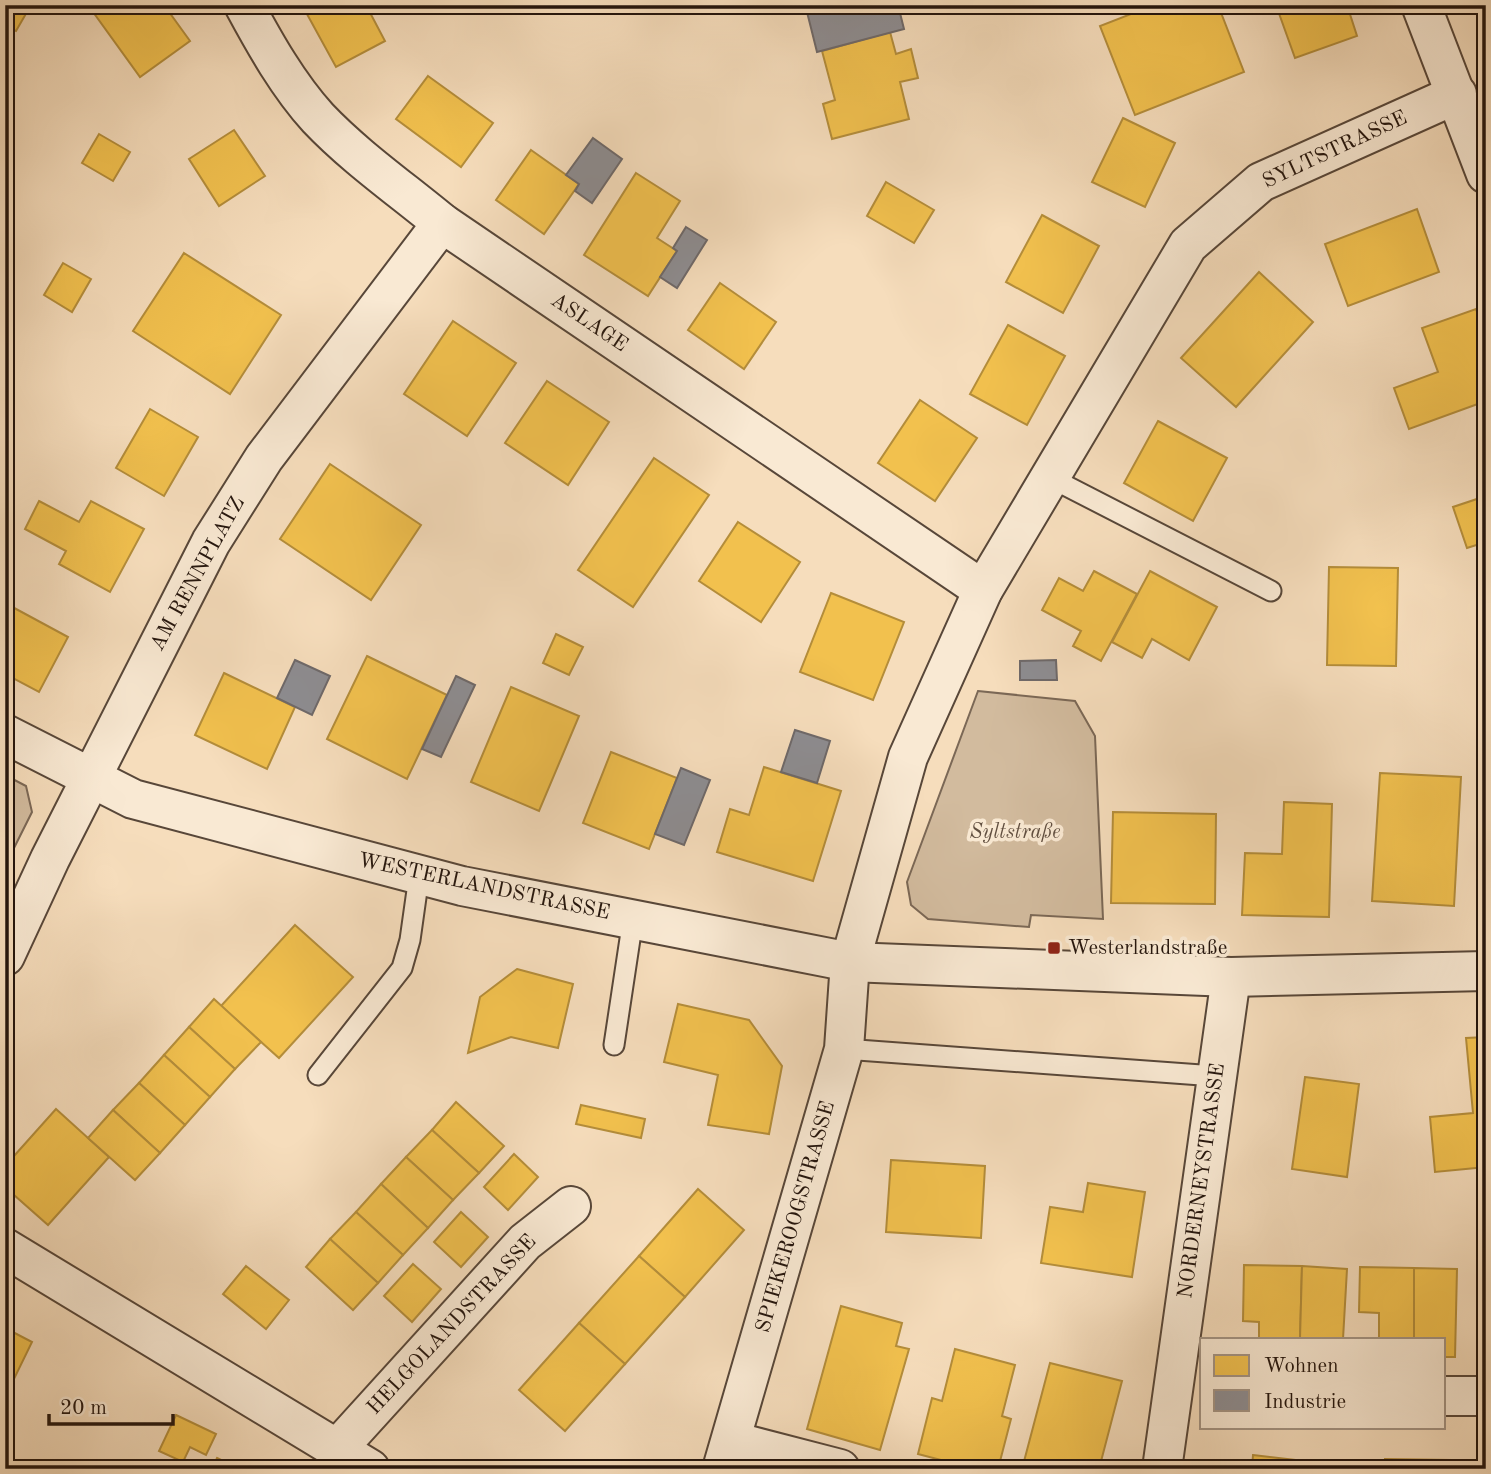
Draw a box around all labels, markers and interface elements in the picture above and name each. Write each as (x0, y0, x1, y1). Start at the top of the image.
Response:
street label: SYLTSTRASSE (1259, 107, 1411, 193)
street label: ASLAGE (547, 290, 631, 356)
street label: AM RENNPLATZ (147, 493, 249, 655)
park label: Syltstraße (969, 822, 1061, 843)
street label: WESTERLANDSTRASSE (356, 850, 612, 924)
place label: Westerlandstraße (1068, 938, 1227, 959)
marker: Westerlandstraße (1046, 940, 1062, 956)
street label: NORDERNEYSTRASSE (1175, 1062, 1229, 1300)
street label: SPIEKEROOGSTRASSE (753, 1099, 839, 1335)
street label: HELGOLANDSTRASSE (363, 1231, 541, 1419)
legend (1200, 1338, 1446, 1428)
text: Wohnen (1264, 1356, 1339, 1377)
scale bar (49, 1383, 173, 1427)
text: Industrie (1264, 1392, 1346, 1413)
text: 20 m (60, 1398, 107, 1419)

